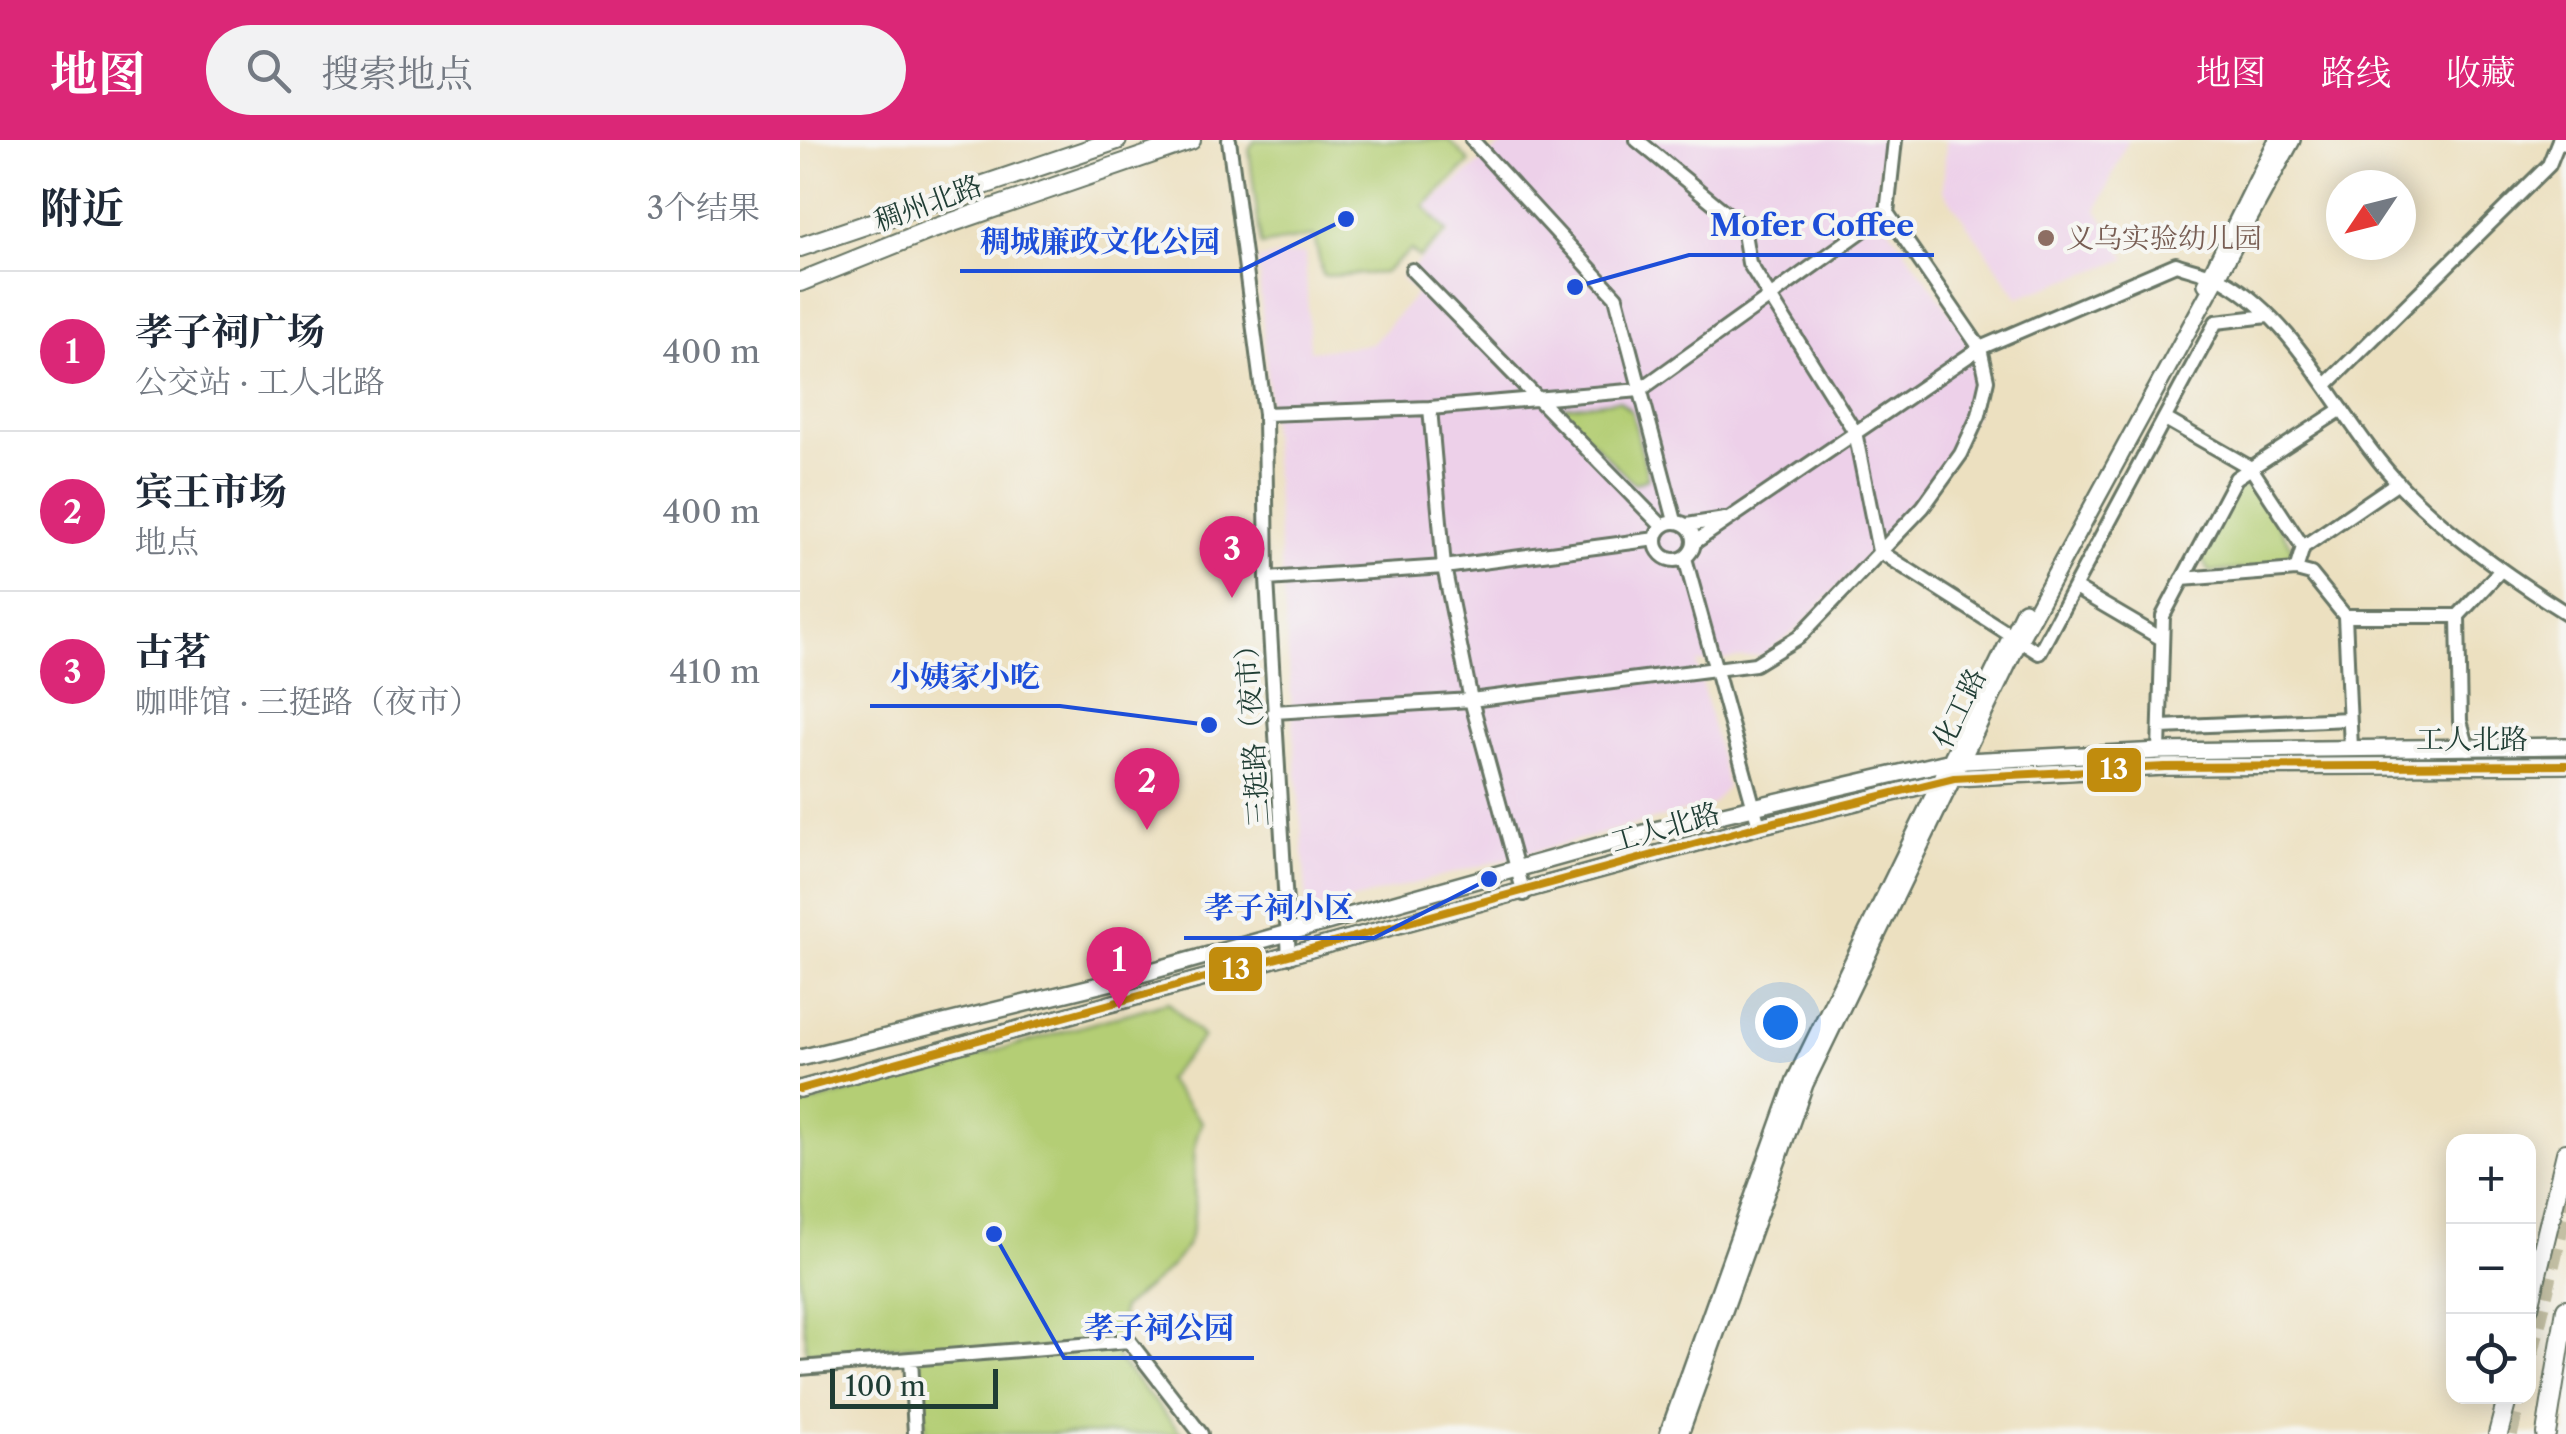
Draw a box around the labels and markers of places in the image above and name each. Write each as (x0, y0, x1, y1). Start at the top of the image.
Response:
callout: Mofer Coffee (1689, 195, 1934, 255)
callout: 稠城廉政文化公园 (960, 211, 1240, 271)
place label: 义乌实验幼儿园 (2066, 221, 2262, 255)
marker: 义乌实验幼儿园 (2035, 227, 2057, 249)
pin: 3 (1200, 516, 1264, 598)
callout: 小姨家小吃 (870, 646, 1060, 706)
pin: 2 (1114, 748, 1180, 830)
callout: 孝子祠小区 (1184, 878, 1374, 938)
pin: 1 (1086, 926, 1152, 1009)
callout: 孝子祠公园 (1064, 1298, 1254, 1358)

